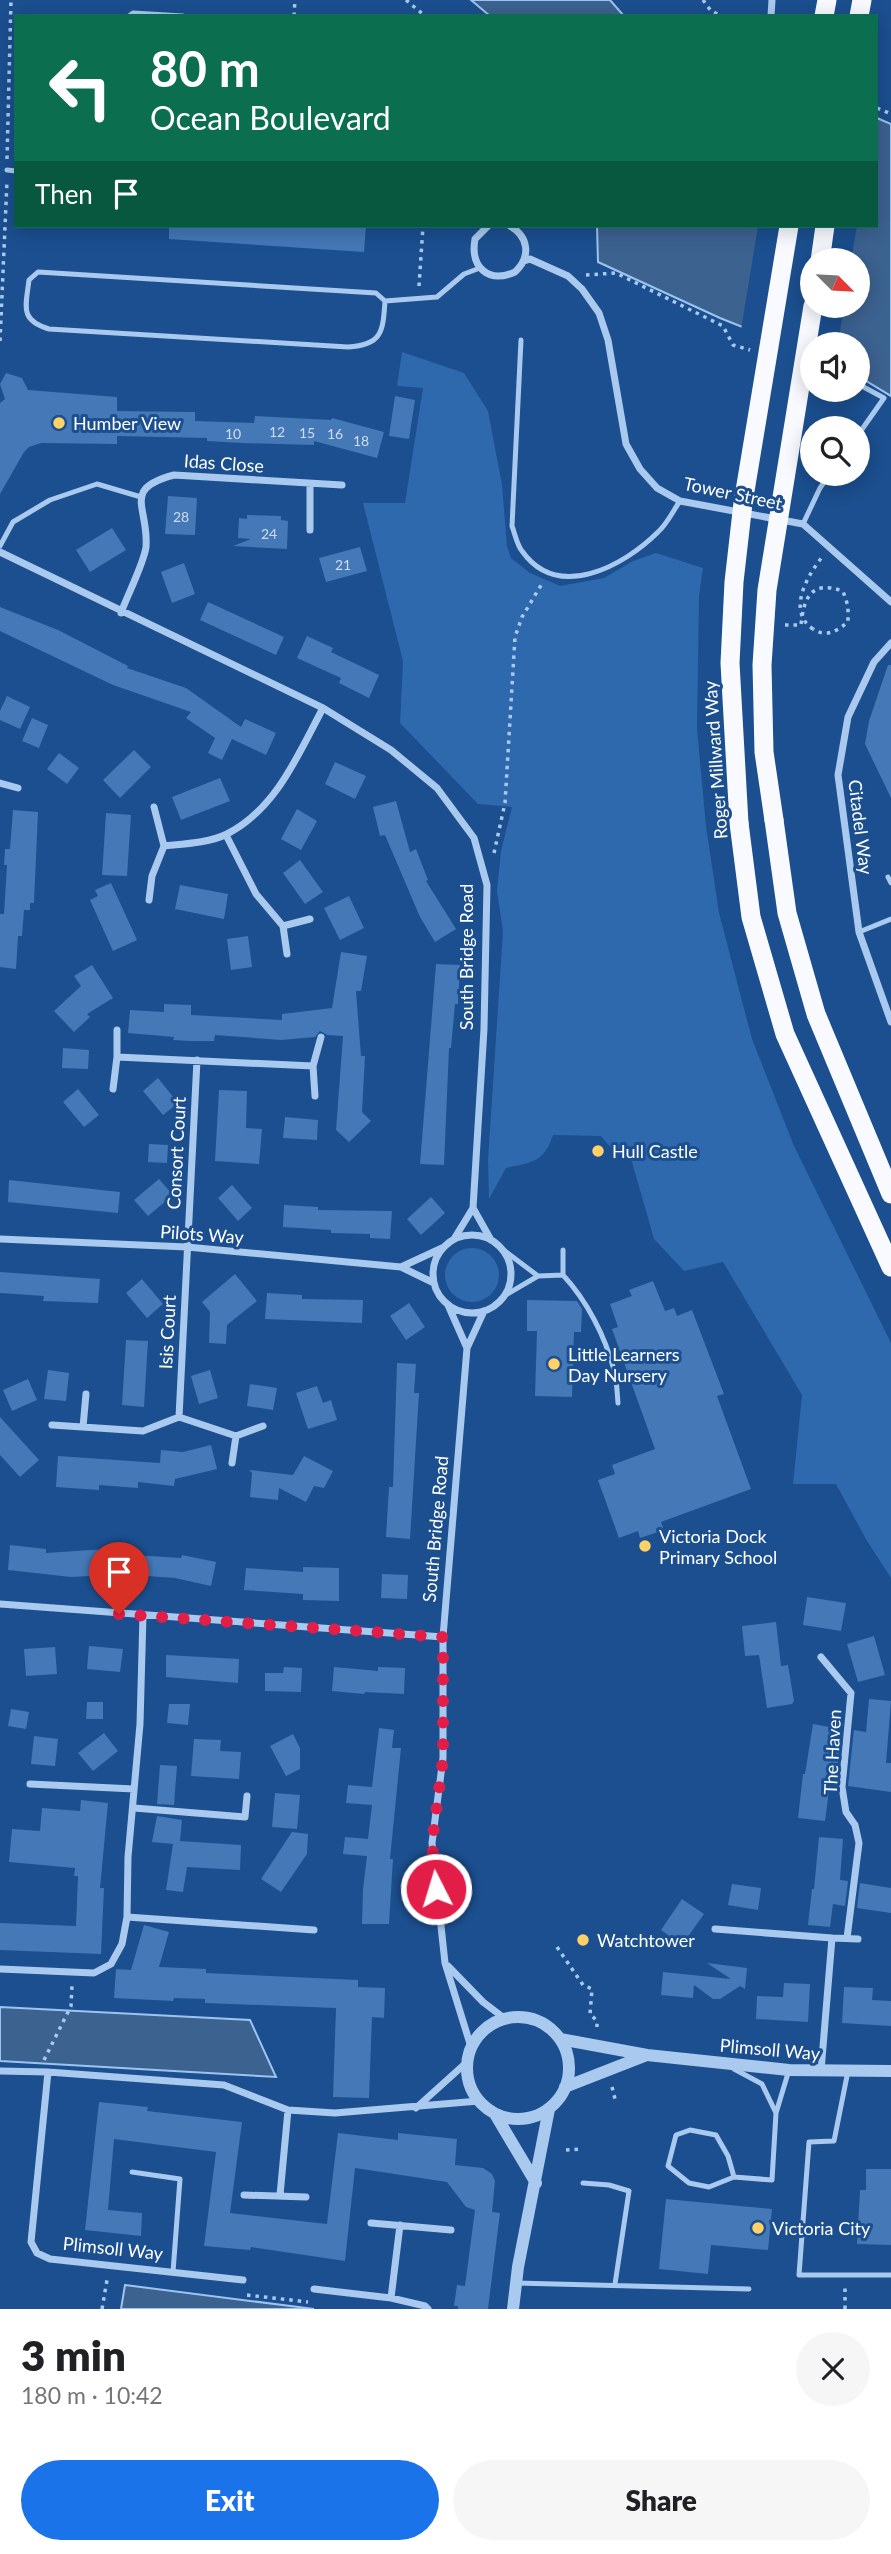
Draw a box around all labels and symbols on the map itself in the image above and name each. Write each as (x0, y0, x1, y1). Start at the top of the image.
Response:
north arrow (800, 248, 870, 318)
place label: Humber View (73, 412, 181, 434)
marker: Humber View (51, 415, 67, 431)
house number: 12 (269, 423, 285, 440)
house number: 15 (299, 424, 315, 441)
house number: 10 (225, 425, 241, 442)
house number: 16 (327, 425, 343, 442)
house number: 18 (353, 432, 369, 449)
street label: Idas Close (183, 449, 265, 477)
street label: Tower Street (682, 472, 785, 514)
house number: 28 (173, 508, 189, 525)
house number: 24 (261, 525, 277, 542)
house number: 21 (335, 556, 351, 573)
street label: Roger Millward Way (698, 679, 732, 840)
street label: Citadel Way (844, 778, 878, 876)
street label: South Bridge Road (455, 884, 477, 1030)
street label: Consort Court (162, 1096, 190, 1210)
place label: Hull Castle (612, 1140, 698, 1162)
marker: Hull Castle (590, 1143, 606, 1159)
street label: Pilots Way (160, 1220, 245, 1248)
street label: Isis Court (154, 1294, 180, 1370)
place label: Little Learners Day Nursery (568, 1343, 680, 1386)
marker: Little Learners Day Nursery (546, 1356, 562, 1372)
street label: South Bridge Road (418, 1455, 452, 1603)
place label: Victoria Dock Primary School (659, 1525, 777, 1568)
marker: Victoria Dock Primary School (637, 1538, 653, 1554)
pin (89, 1542, 149, 1614)
street label: The Haven (819, 1709, 845, 1795)
position arrow (399, 1852, 473, 1926)
place label: Watchtower (597, 1929, 695, 1951)
marker: Watchtower (575, 1932, 591, 1948)
street label: Plimsoll Way (719, 2034, 822, 2064)
place label: Victoria City (772, 2217, 871, 2239)
marker: Victoria City (750, 2220, 766, 2236)
street label: Plimsoll Way (62, 2232, 165, 2264)

